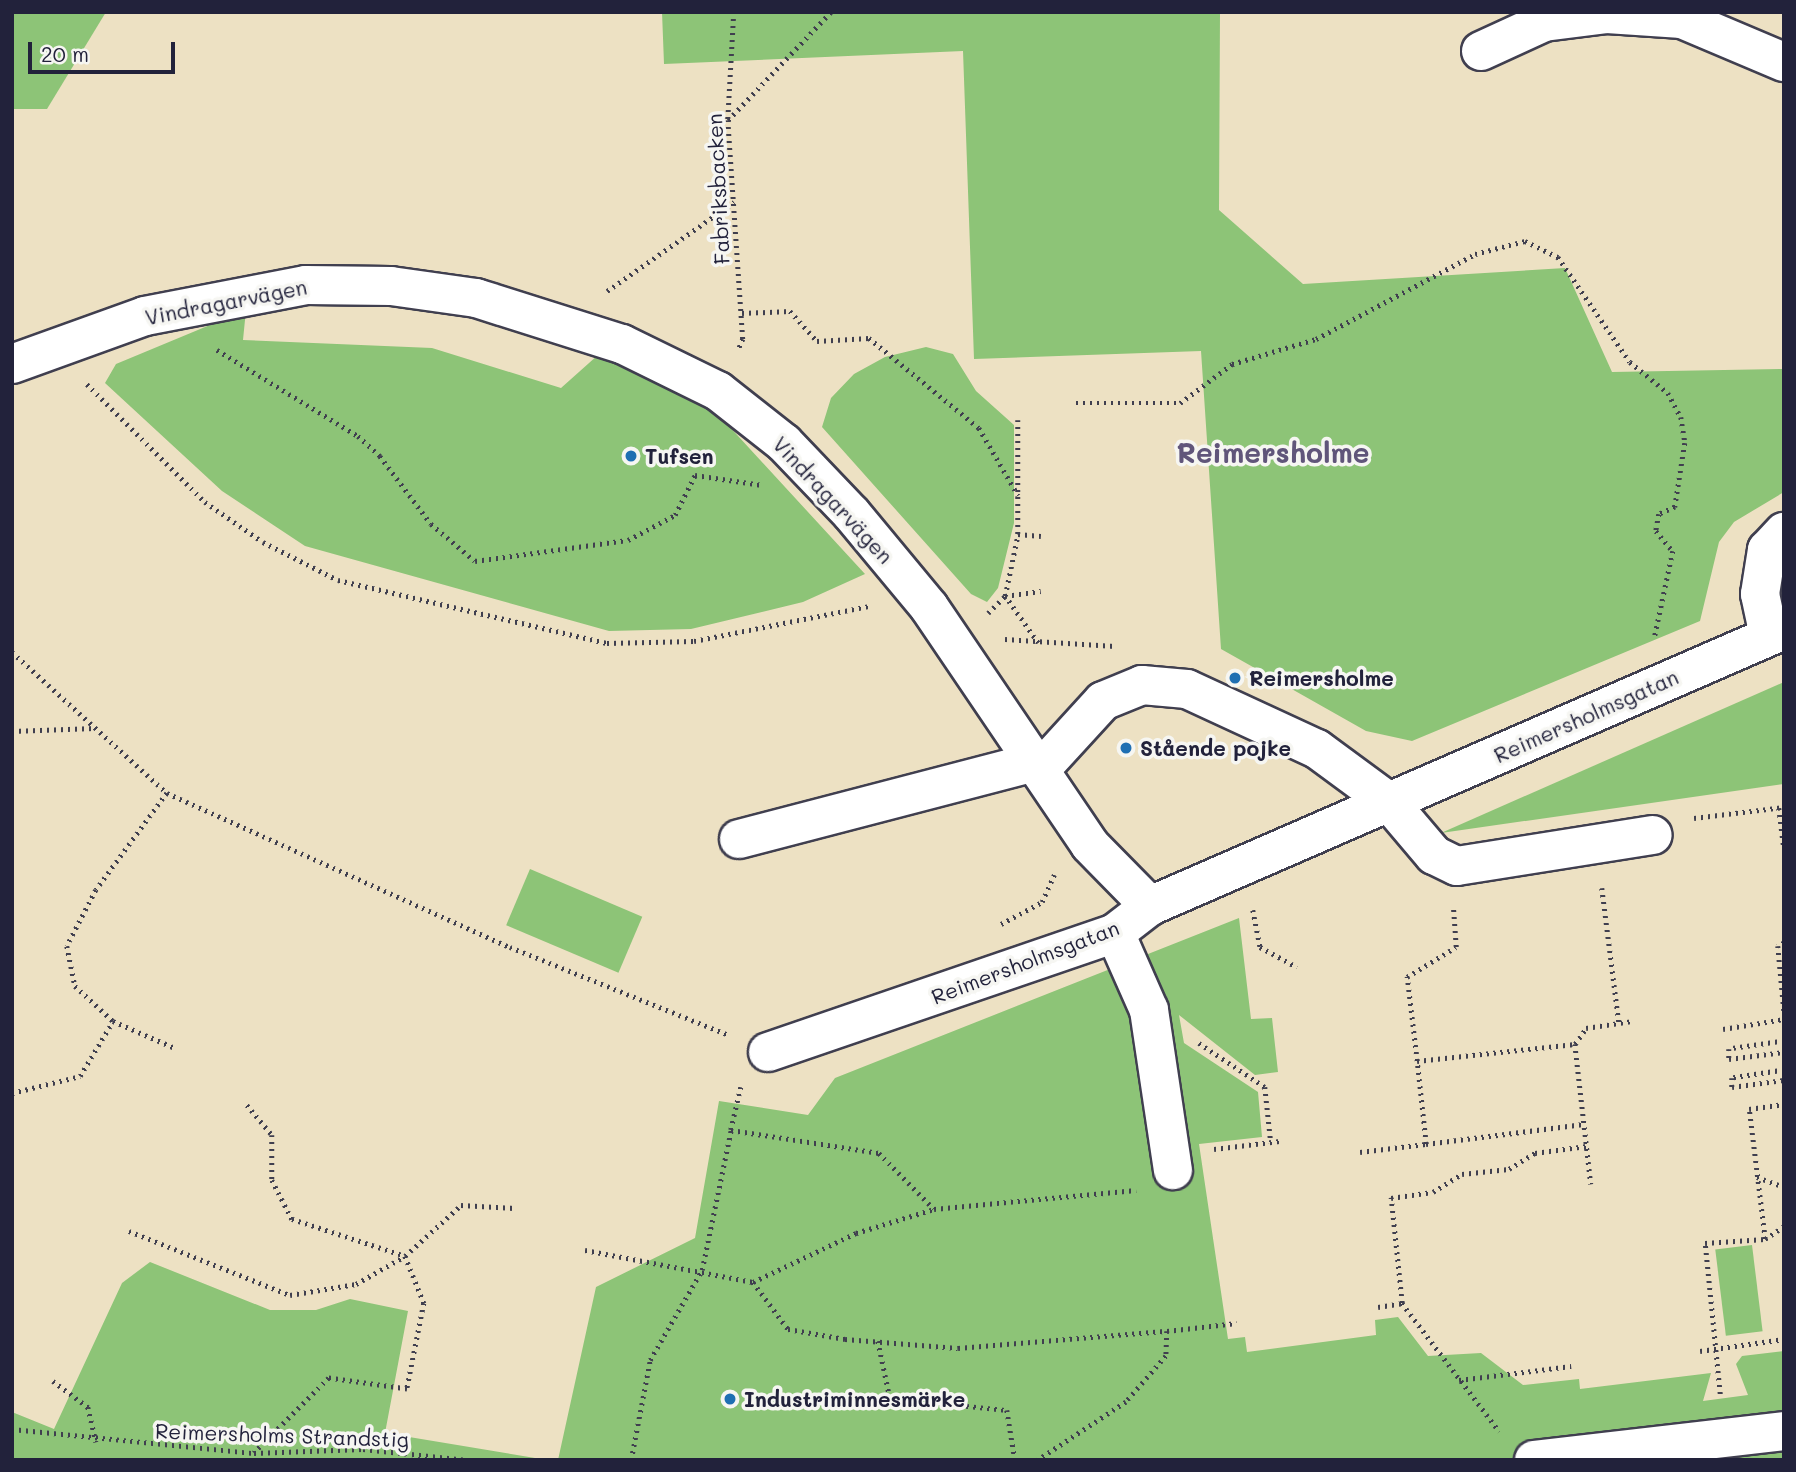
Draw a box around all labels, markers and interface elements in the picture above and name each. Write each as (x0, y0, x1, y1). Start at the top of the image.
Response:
scale bar (32, 28, 178, 72)
text: 20 m (41, 40, 89, 67)
street label: Fabriksbacken (701, 113, 735, 265)
street label: Vindragarvägen (143, 274, 309, 330)
street label: Vindragarvägen (768, 431, 898, 569)
district label: Reimersholme (1177, 435, 1369, 469)
place label: Tufsen (645, 443, 714, 469)
marker: Tufsen (623, 448, 639, 464)
street label: Reimersholmsgatan (1490, 664, 1682, 768)
place label: Reimersholme (1249, 665, 1394, 691)
marker: Reimersholme (1227, 670, 1243, 686)
place label: Stående pojke (1140, 735, 1291, 761)
marker: Stående pojke (1118, 740, 1134, 756)
street label: Reimersholmsgatan (928, 915, 1122, 1009)
place label: Industriminnesmärke (744, 1386, 965, 1412)
marker: Industriminnesmärke (722, 1391, 738, 1407)
street label: Reimersholms Strandstig (154, 1418, 410, 1452)

